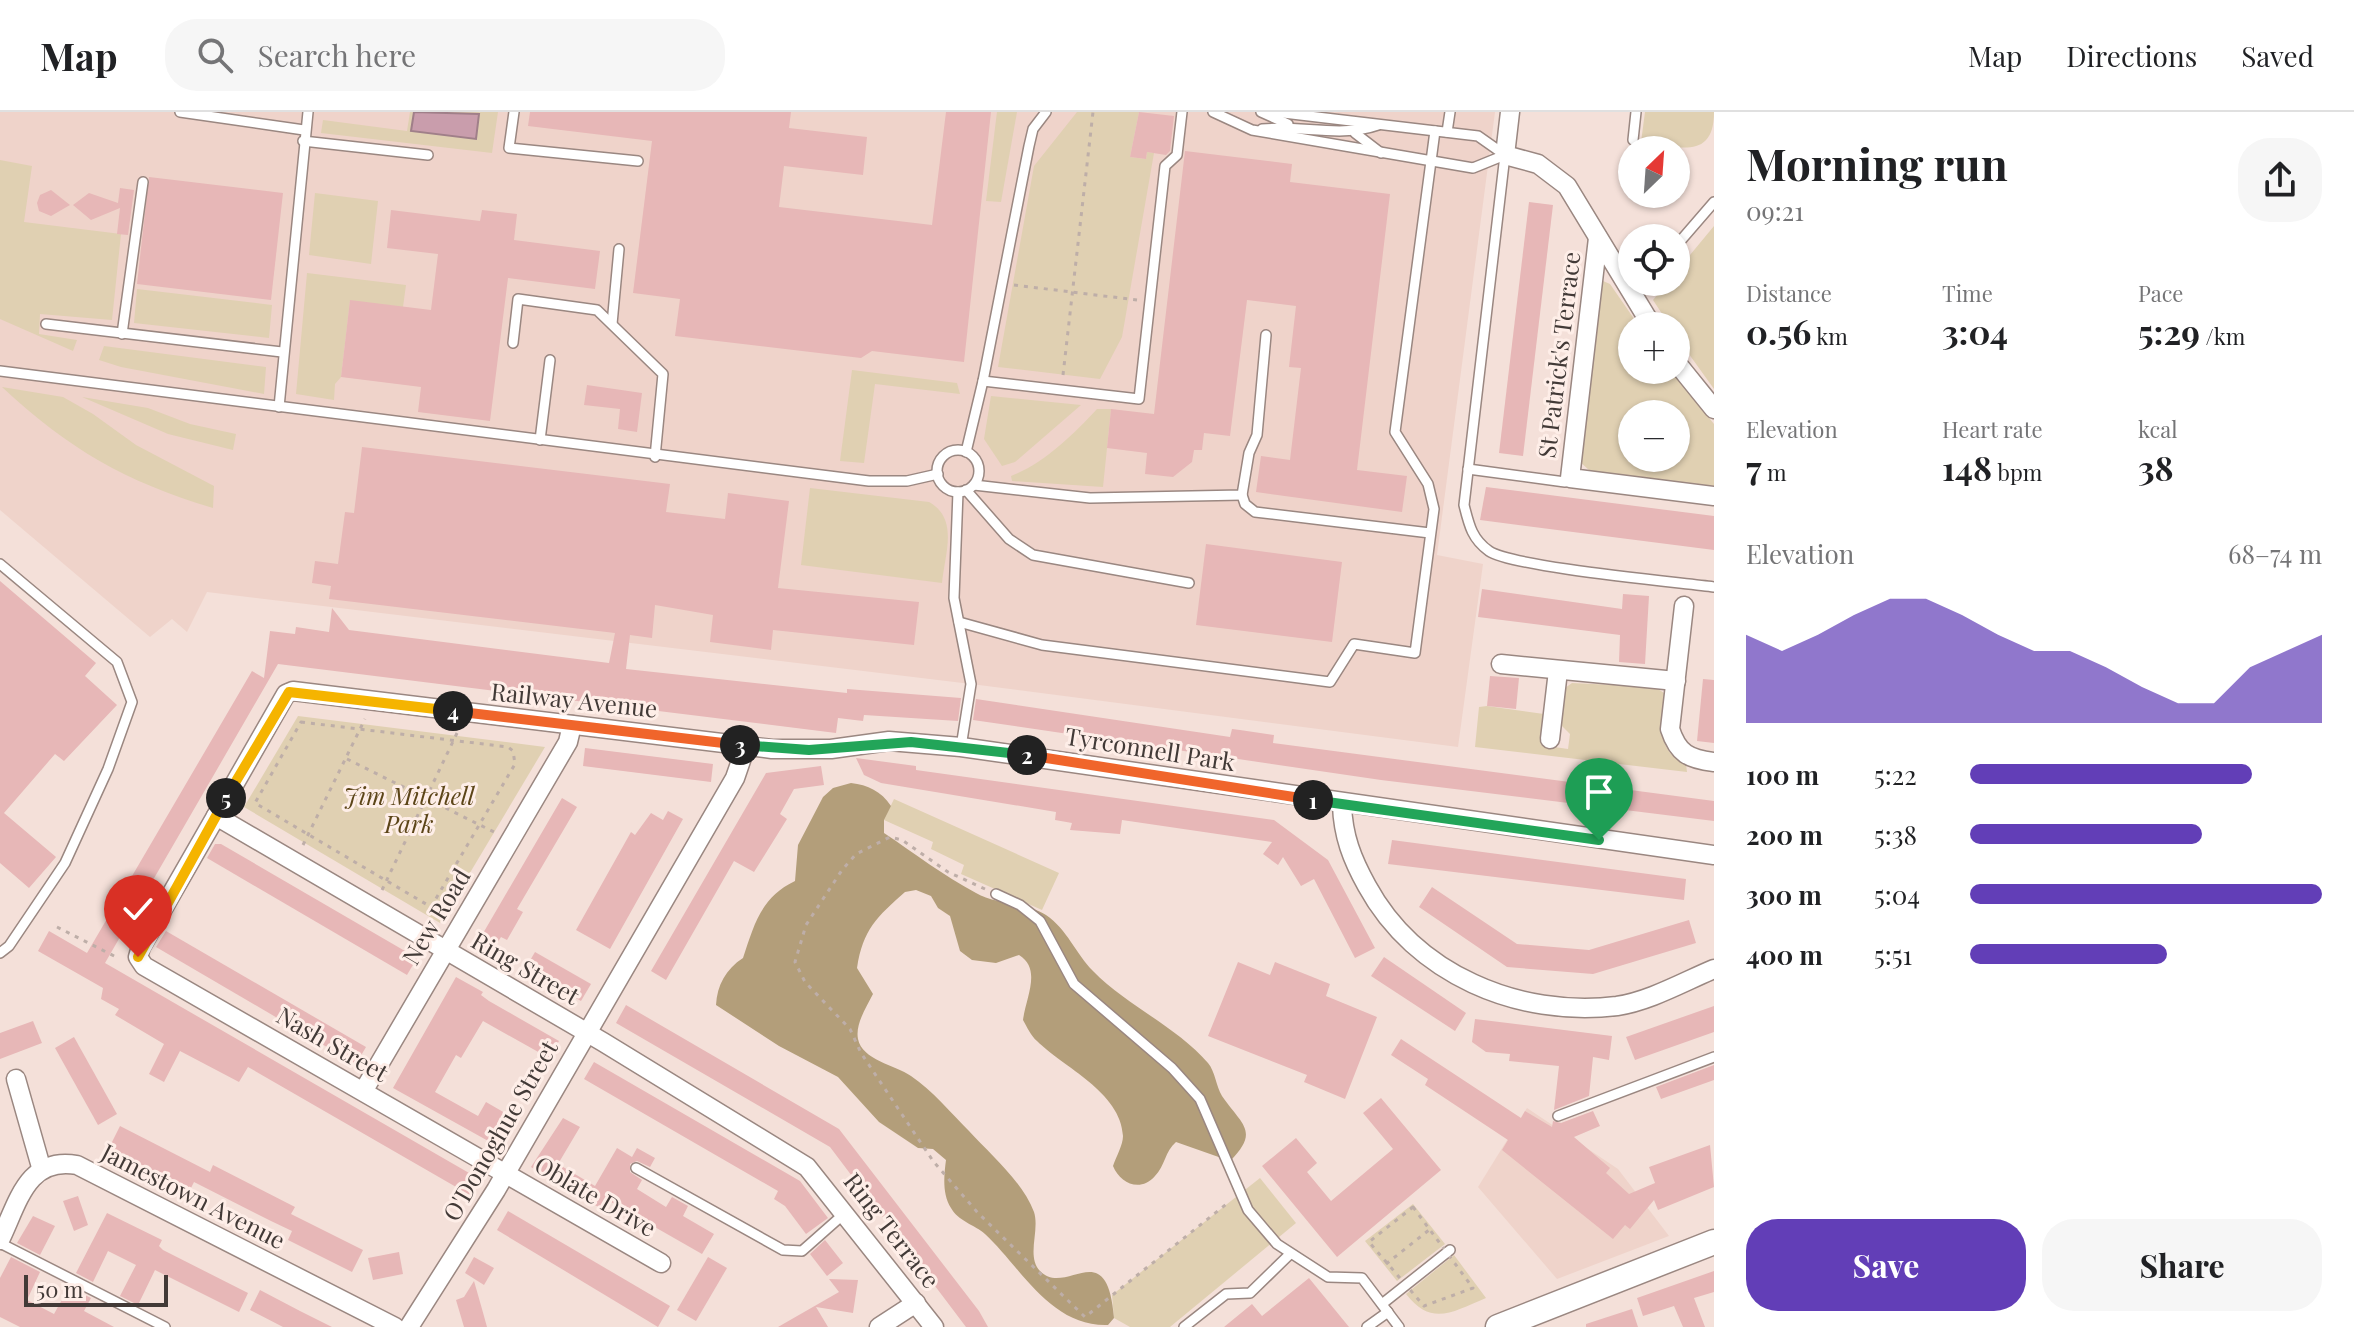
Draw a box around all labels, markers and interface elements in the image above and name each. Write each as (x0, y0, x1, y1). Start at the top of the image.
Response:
search box (165, 19, 725, 91)
text: Map (40, 30, 117, 81)
icon: search (193, 33, 237, 77)
text: Search here (257, 35, 416, 75)
text: Map (1968, 37, 2022, 74)
text: Directions (2066, 37, 2197, 74)
text: Saved (2241, 37, 2314, 74)
text: Morning run (1746, 133, 2008, 192)
north arrow (1618, 136, 1690, 208)
map controls (1618, 136, 1690, 472)
button: share (2238, 138, 2322, 222)
text: 09:21 (1746, 193, 1804, 228)
button: locate (1618, 224, 1690, 296)
street label: St Patrick's Terrace (1529, 250, 1587, 460)
text: Distance (1746, 278, 1832, 308)
text: Time (1942, 278, 1993, 308)
text: Pace (2138, 278, 2184, 308)
text: 0.56 (1746, 308, 1811, 354)
text: 3:04 (1942, 308, 2008, 354)
text: 5:29 (2138, 308, 2200, 354)
button: + (1618, 312, 1690, 384)
text: km (1811, 321, 1848, 351)
text: /km (2200, 321, 2245, 351)
button: − (1618, 400, 1690, 472)
text: Elevation (1746, 414, 1838, 444)
text: Heart rate (1942, 414, 2043, 444)
text: kcal (2138, 414, 2177, 444)
text: 7 (1746, 444, 1761, 490)
text: 148 (1942, 444, 1992, 490)
text: 38 (2138, 444, 2174, 490)
text: m (1761, 457, 1787, 487)
text: bpm (1992, 457, 2042, 487)
text: Elevation (1746, 536, 1854, 571)
text: 68–74 m (2228, 536, 2322, 571)
street label: Railway Avenue (489, 674, 659, 724)
pin: 4 (433, 691, 473, 731)
text: 4 (447, 696, 459, 726)
street label: Tyrconnell Park (1063, 719, 1238, 777)
pin: 3 (720, 725, 760, 765)
text: 3 (735, 730, 745, 760)
pin: 2 (1007, 735, 1047, 775)
text: 2 (1021, 740, 1033, 770)
text: 100 m (1746, 757, 1819, 792)
text: 5:22 (1874, 757, 1917, 792)
pin (1565, 758, 1633, 840)
icon: arrive (1577, 770, 1621, 814)
pin: 5 (206, 778, 246, 818)
park label: Jim Mitchell Park (344, 779, 476, 839)
pin: 1 (1293, 780, 1333, 820)
text: 5 (221, 783, 231, 813)
text: 1 (1309, 785, 1317, 815)
text: 200 m (1746, 817, 1823, 852)
text: 5:38 (1874, 817, 1917, 852)
street label: New Road (394, 862, 477, 970)
pin (104, 875, 172, 957)
text: 300 m (1746, 877, 1822, 912)
text: 5:04 (1874, 877, 1920, 912)
icon: check (116, 887, 160, 931)
street label: Ring Street (466, 923, 586, 1011)
text: 400 m (1746, 937, 1823, 972)
text: 5:51 (1874, 937, 1912, 972)
street label: Nash Street (271, 998, 395, 1088)
street label: O'Donoghue Street (435, 1033, 564, 1226)
street label: Jamestown Avenue (96, 1135, 291, 1255)
street label: Oblate Drive (529, 1148, 663, 1243)
street label: Ring Terrace (838, 1166, 948, 1294)
button: Save (1746, 1219, 2026, 1311)
button: Share (2042, 1219, 2322, 1311)
scale bar (24, 1271, 168, 1307)
text: 50 m (36, 1274, 83, 1304)

